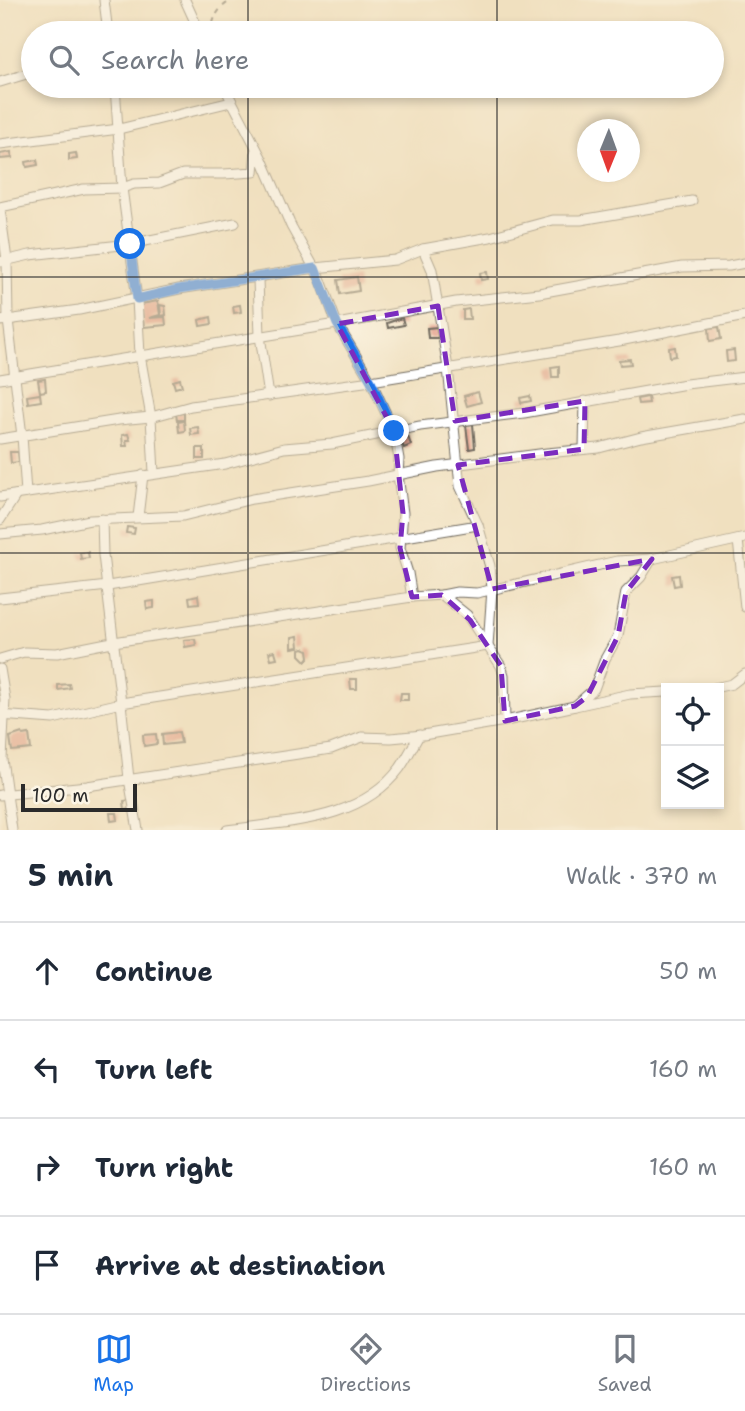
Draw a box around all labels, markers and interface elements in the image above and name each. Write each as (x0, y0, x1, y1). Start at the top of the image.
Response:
search box (21, 21, 724, 98)
icon: search (45, 41, 83, 79)
text: Search here (101, 42, 250, 77)
north arrow (577, 119, 640, 182)
route start (114, 228, 145, 259)
route end (378, 415, 409, 446)
map controls (661, 683, 724, 809)
button: locate (661, 683, 724, 746)
button: layers (661, 746, 724, 809)
scale bar (21, 781, 136, 813)
text: 100 m (32, 783, 89, 808)
text: 5 min (28, 855, 113, 896)
text: Walk · 370 m (566, 861, 717, 891)
icon: ahead (28, 952, 66, 990)
text: Continue (95, 954, 213, 989)
text: 50 m (659, 956, 717, 986)
icon: left (28, 1050, 66, 1088)
text: Turn left (95, 1052, 212, 1087)
text: 160 m (649, 1054, 717, 1084)
icon: right (28, 1148, 66, 1186)
text: Turn right (95, 1150, 233, 1185)
text: 160 m (649, 1152, 717, 1182)
icon: arrive (28, 1246, 66, 1284)
text: Arrive at destination (95, 1248, 385, 1283)
tab: Map (93, 1330, 134, 1397)
tab: Directions (321, 1330, 411, 1397)
tab: Saved (598, 1330, 652, 1397)

